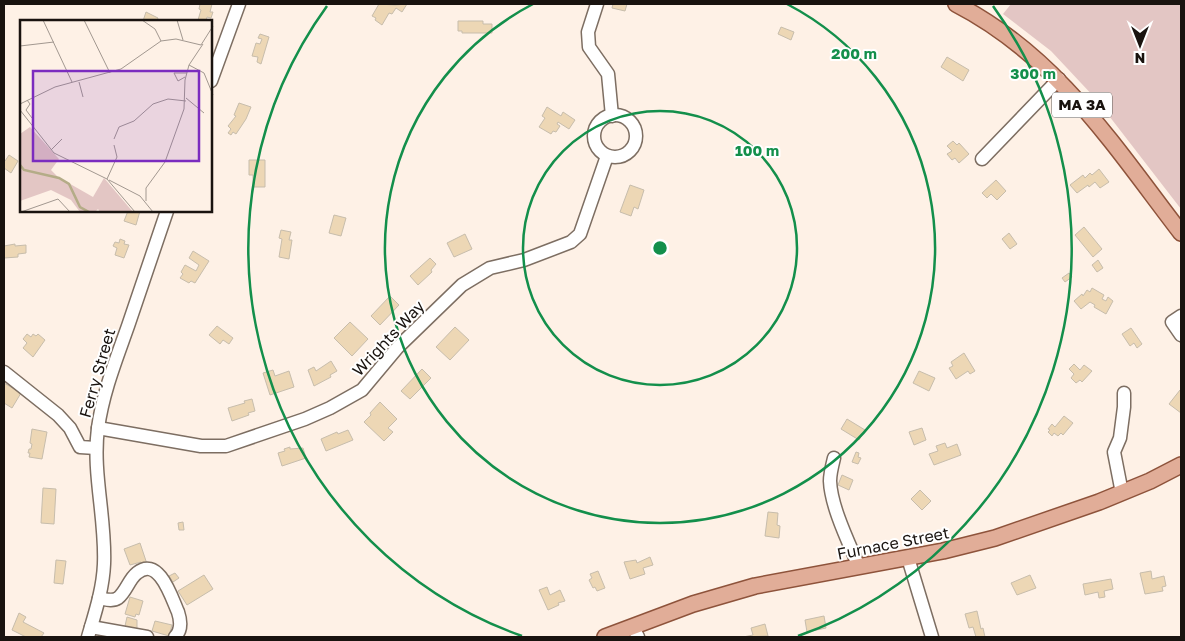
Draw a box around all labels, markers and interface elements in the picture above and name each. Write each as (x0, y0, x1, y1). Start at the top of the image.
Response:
inset map (20, 20, 212, 212)
north arrow (1115, 20, 1165, 70)
text: 200 m (831, 44, 877, 62)
text: N (1135, 50, 1145, 67)
text: 300 m (1010, 64, 1056, 82)
road number: MA 3A (1052, 92, 1112, 118)
text: 100 m (735, 141, 779, 159)
centre of rings (651, 239, 669, 257)
street label: Wrights Way (348, 296, 428, 380)
street label: Ferry Street (75, 326, 119, 420)
street label: Furnace Street (835, 522, 951, 564)

